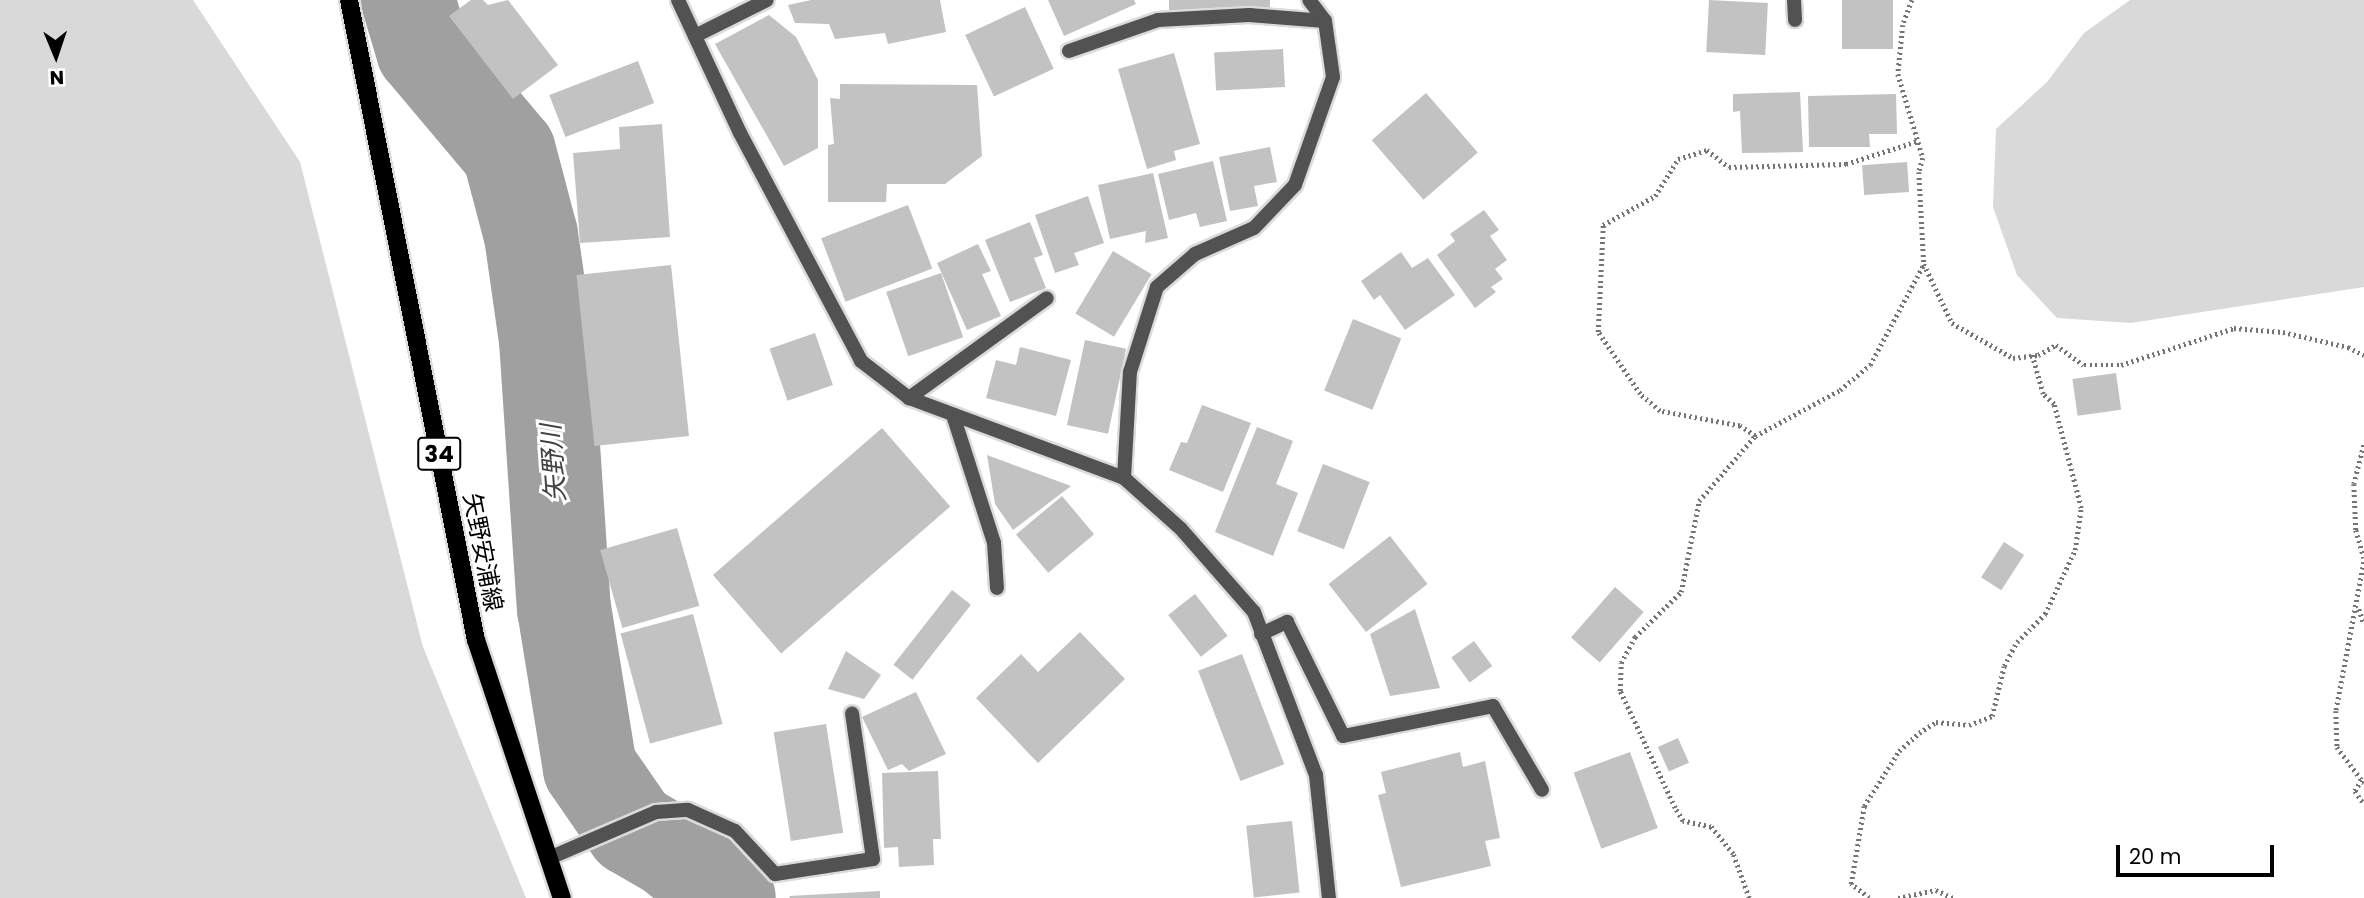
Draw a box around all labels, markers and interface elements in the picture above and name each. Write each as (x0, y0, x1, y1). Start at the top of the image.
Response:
north arrow (21, 21, 91, 91)
text: N (49, 64, 64, 91)
water label: 矢野川 (536, 423, 572, 503)
road number: 34 (416, 435, 462, 474)
street label: 矢野安浦線 (457, 490, 509, 614)
scale bar (2119, 832, 2276, 876)
text: 20 m (2129, 842, 2182, 871)

